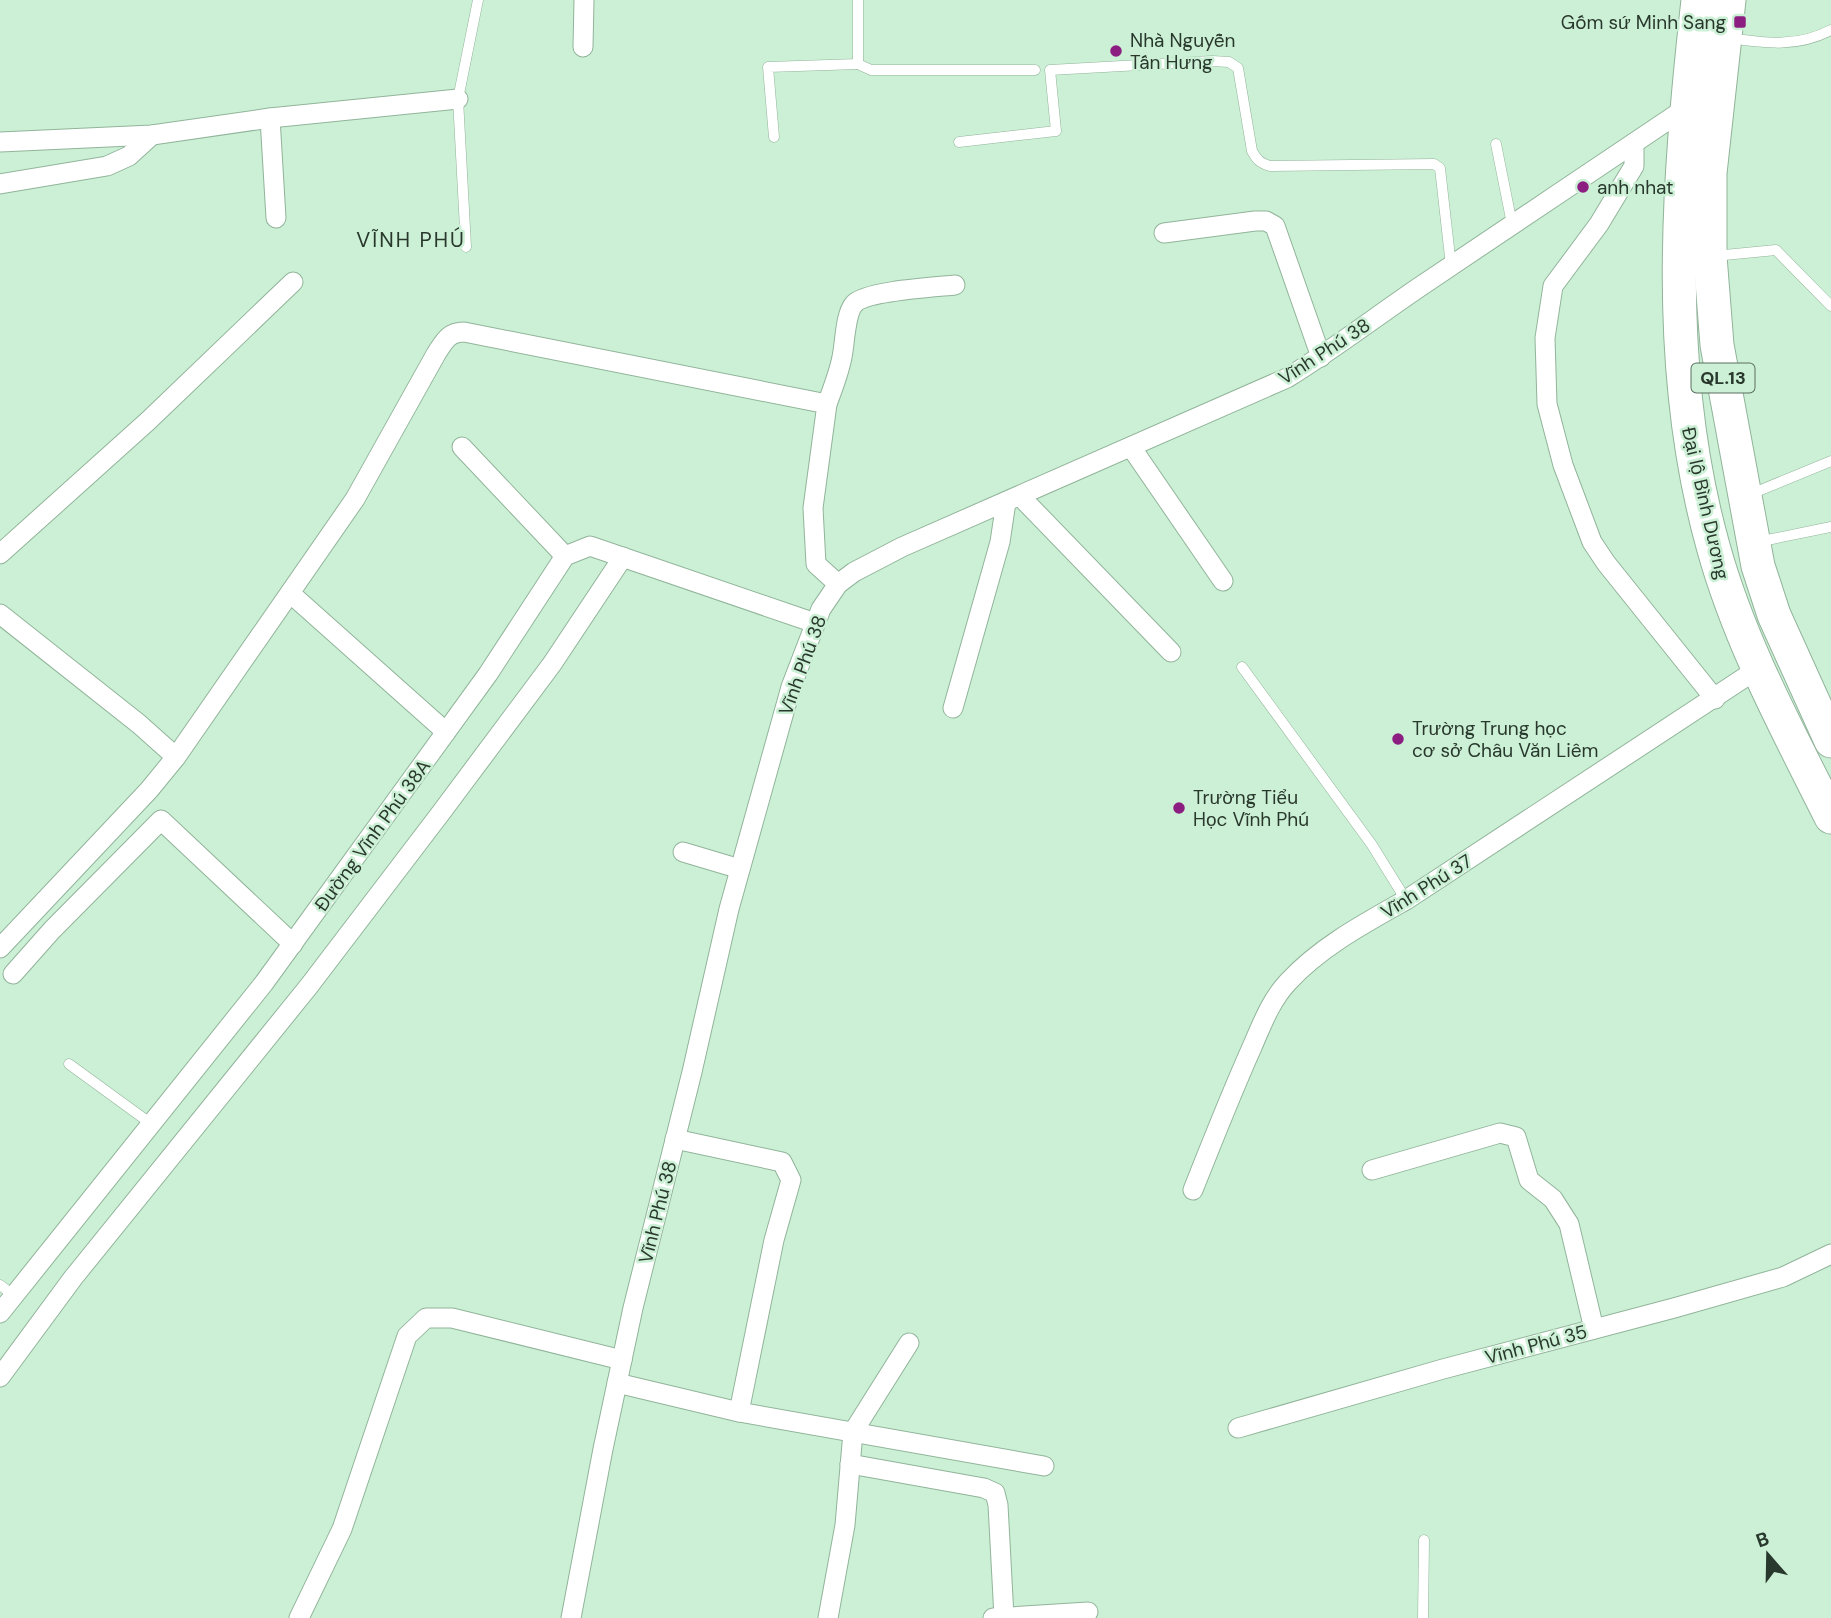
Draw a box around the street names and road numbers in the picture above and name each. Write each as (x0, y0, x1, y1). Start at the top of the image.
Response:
street label: Vĩnh Phú 38 (1274, 312, 1375, 390)
road number: QL.13 (1692, 364, 1754, 392)
street label: Đại lộ Bình Dương (1676, 424, 1735, 582)
street label: Vĩnh Phú 38 (773, 612, 832, 719)
street label: Đường Vĩnh Phú 38A (309, 754, 436, 916)
street label: Vĩnh Phú 37 (1376, 849, 1476, 924)
street label: Vĩnh Phú 38 (633, 1158, 682, 1266)
street label: Vĩnh Phú 35 (1482, 1319, 1590, 1370)

